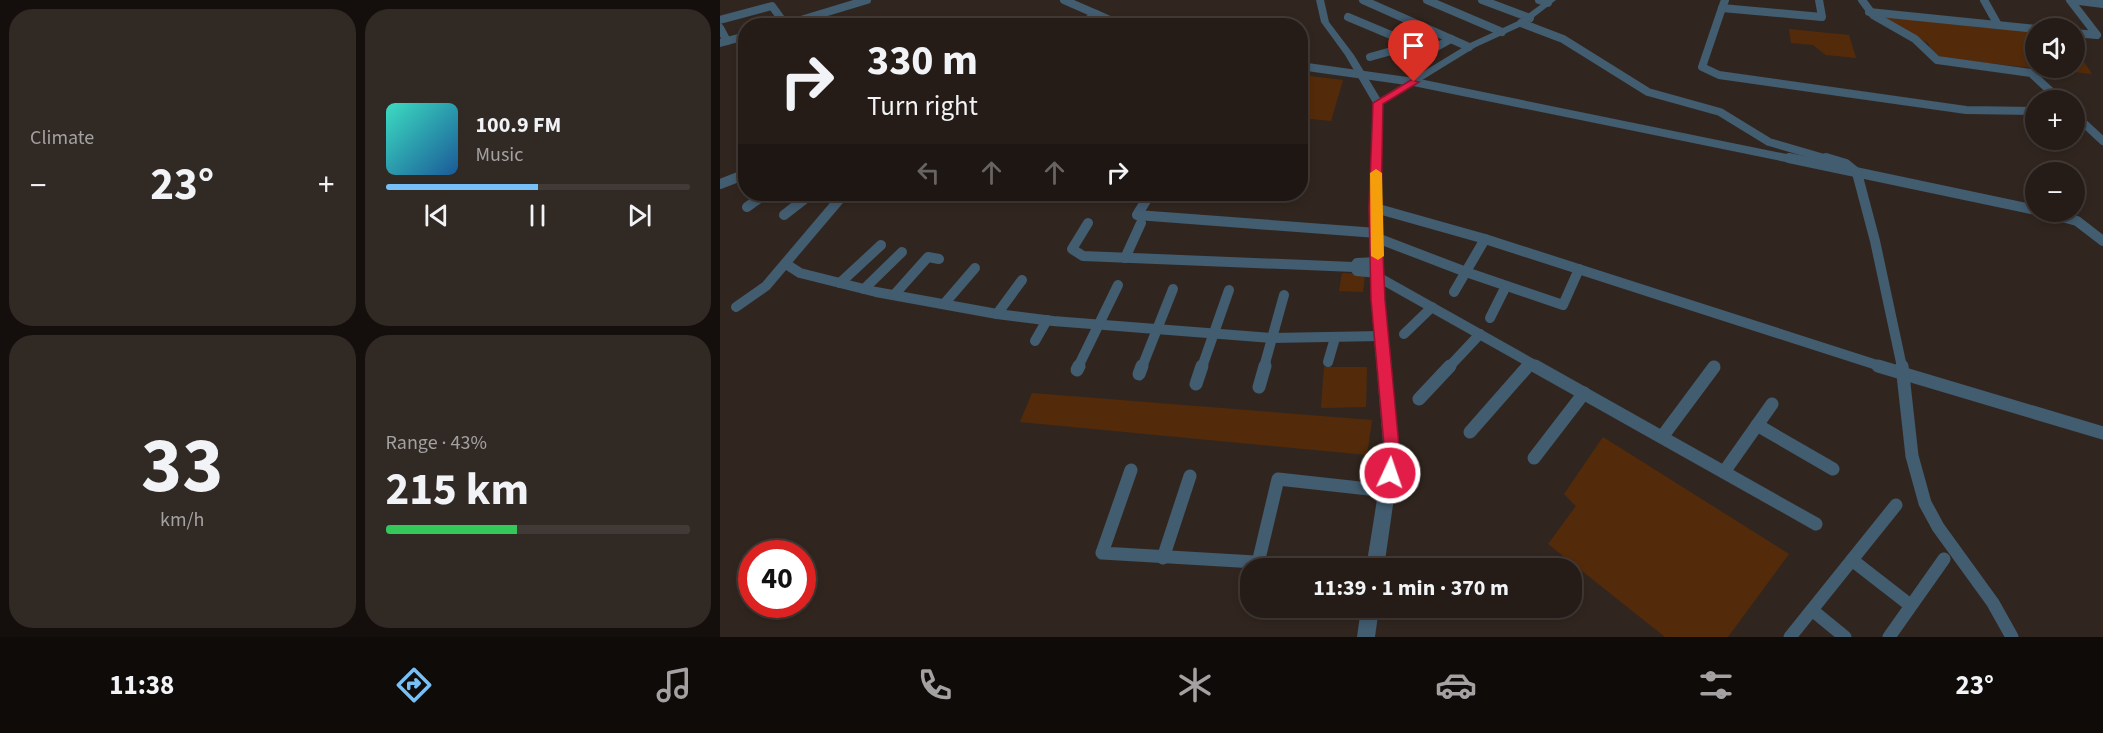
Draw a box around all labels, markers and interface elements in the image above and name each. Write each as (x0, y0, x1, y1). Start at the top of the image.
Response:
map controls (2025, 18, 2085, 222)
button: sound (2025, 18, 2085, 78)
pin (1388, 20, 1439, 82)
icon: arrive (1397, 29, 1430, 62)
text: 330 m (867, 31, 978, 91)
icon: right (768, 42, 846, 120)
text: Turn right (867, 87, 978, 126)
button: + (2025, 90, 2085, 150)
text: 100.9 FM (476, 109, 561, 141)
text: Climate (30, 124, 94, 152)
text: Music (476, 141, 523, 169)
text: 23° (150, 153, 214, 217)
icon: left (912, 156, 945, 189)
icon: ahead (975, 156, 1008, 189)
icon: ahead (1038, 156, 1071, 189)
icon: right (1101, 156, 1134, 189)
text: − (30, 162, 46, 209)
text: + (318, 162, 334, 209)
button: − (2025, 162, 2085, 222)
icon: previous (420, 199, 453, 232)
icon: pause (521, 199, 554, 232)
icon: next (623, 199, 656, 232)
text: 33 (141, 411, 223, 522)
text: Range · 43% (386, 429, 487, 457)
position arrow (1358, 441, 1422, 505)
text: 215 km (386, 458, 529, 522)
text: km/h (160, 506, 204, 534)
speed limit sign: 40 (738, 540, 816, 618)
text: 11:39 · 1 min · 370 m (1313, 572, 1509, 604)
icon: directions (393, 664, 435, 706)
icon: music (653, 664, 695, 706)
icon: phone (914, 664, 956, 706)
icon: climate (1174, 664, 1216, 706)
icon: car (1435, 664, 1477, 706)
icon: filters (1695, 664, 1737, 706)
text: 11:38 (109, 666, 174, 705)
text: 23° (1955, 666, 1994, 705)

